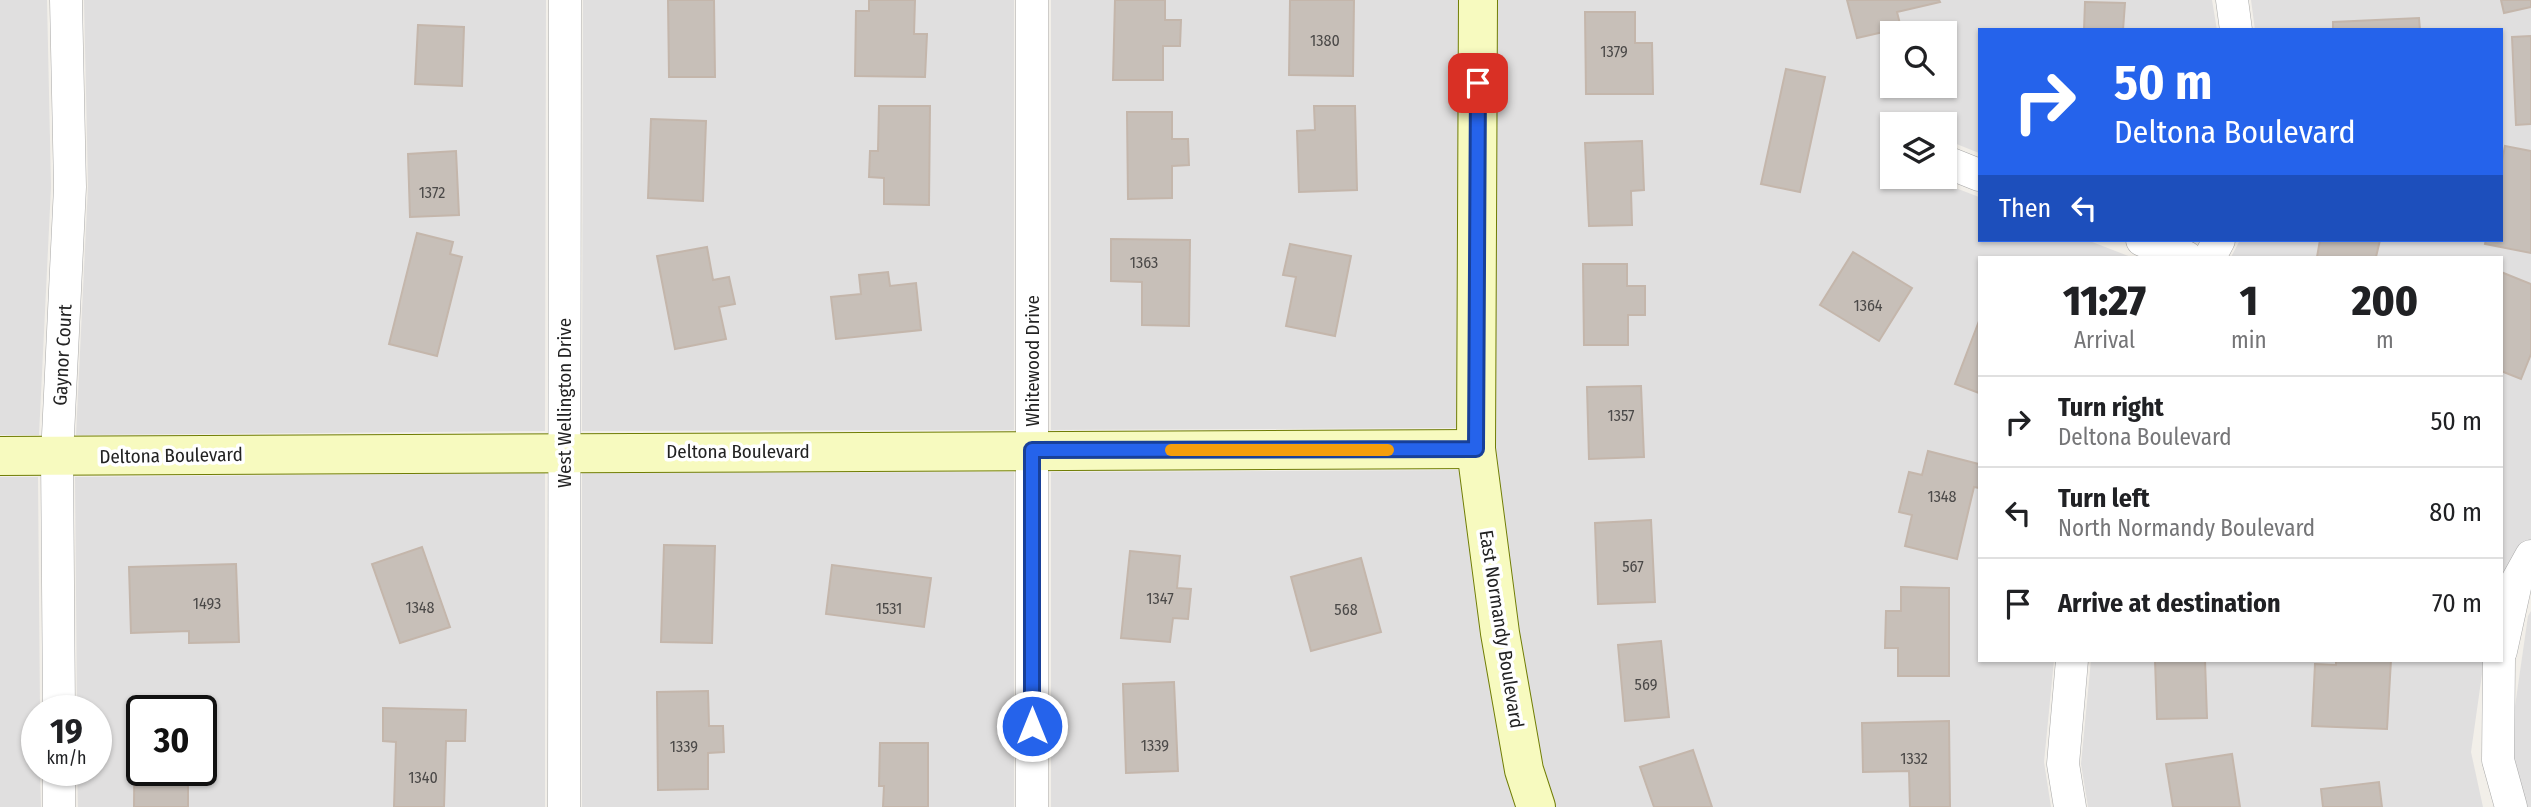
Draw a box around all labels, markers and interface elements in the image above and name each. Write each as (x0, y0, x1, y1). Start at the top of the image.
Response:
map controls (1880, 21, 1957, 189)
button: search (1880, 21, 1957, 98)
house number: 1380 (1310, 31, 1340, 50)
house number: 1379 (1600, 42, 1628, 61)
pin (1448, 53, 1508, 113)
text: 50 m (2114, 53, 2212, 112)
icon: right (1999, 56, 2090, 147)
icon: arrive (1459, 64, 1497, 102)
button: layers (1880, 112, 1957, 189)
text: Deltona Boulevard (2114, 113, 2356, 151)
house number: 1372 (419, 183, 445, 202)
icon: left (2065, 189, 2103, 227)
text: Then (1999, 193, 2051, 224)
house number: 1363 (1130, 253, 1158, 272)
text: 11:27 (2063, 276, 2146, 326)
text: 1 (2240, 276, 2258, 326)
text: 200 (2352, 276, 2418, 326)
street label: Whitewood Drive (1021, 295, 1044, 427)
house number: 1364 (1853, 296, 1883, 315)
street label: Gaynor Court (48, 303, 77, 406)
street label: West Wellington Drive (553, 318, 576, 488)
text: Arrival (2074, 326, 2135, 354)
text: min (2231, 326, 2267, 354)
text: m (2376, 326, 2394, 354)
text: Turn right (2058, 392, 2164, 423)
icon: right (1999, 403, 2037, 441)
house number: 1357 (1608, 406, 1635, 425)
text: 50 m (2430, 406, 2482, 437)
text: Deltona Boulevard (2058, 423, 2232, 451)
street label: Deltona Boulevard (666, 440, 810, 463)
street label: Deltona Boulevard (99, 443, 243, 468)
text: Turn left (2058, 483, 2150, 514)
house number: 1348 (1927, 487, 1957, 506)
icon: left (1999, 494, 2037, 532)
text: 80 m (2429, 497, 2482, 528)
text: North Normandy Boulevard (2058, 514, 2315, 542)
street label: East Normandy Boulevard (1474, 528, 1529, 730)
house number: 567 (1622, 557, 1644, 576)
icon: arrive (1999, 585, 2037, 623)
text: Arrive at destination (2058, 588, 2281, 619)
text: 70 m (2432, 588, 2482, 619)
house number: 1347 (1146, 589, 1174, 608)
house number: 1493 (193, 594, 221, 613)
house number: 1348 (405, 598, 435, 617)
house number: 1531 (876, 599, 902, 618)
house number: 568 (1334, 600, 1358, 619)
house number: 569 (1635, 675, 1658, 694)
position arrow (995, 689, 1069, 763)
speed limit sign: 30 (126, 695, 217, 786)
text: 19 (50, 710, 83, 752)
house number: 1339 (1141, 736, 1169, 755)
house number: 1339 (670, 737, 698, 756)
text: km/h (46, 747, 87, 769)
house number: 1332 (1900, 749, 1928, 768)
house number: 1340 (408, 768, 438, 787)

